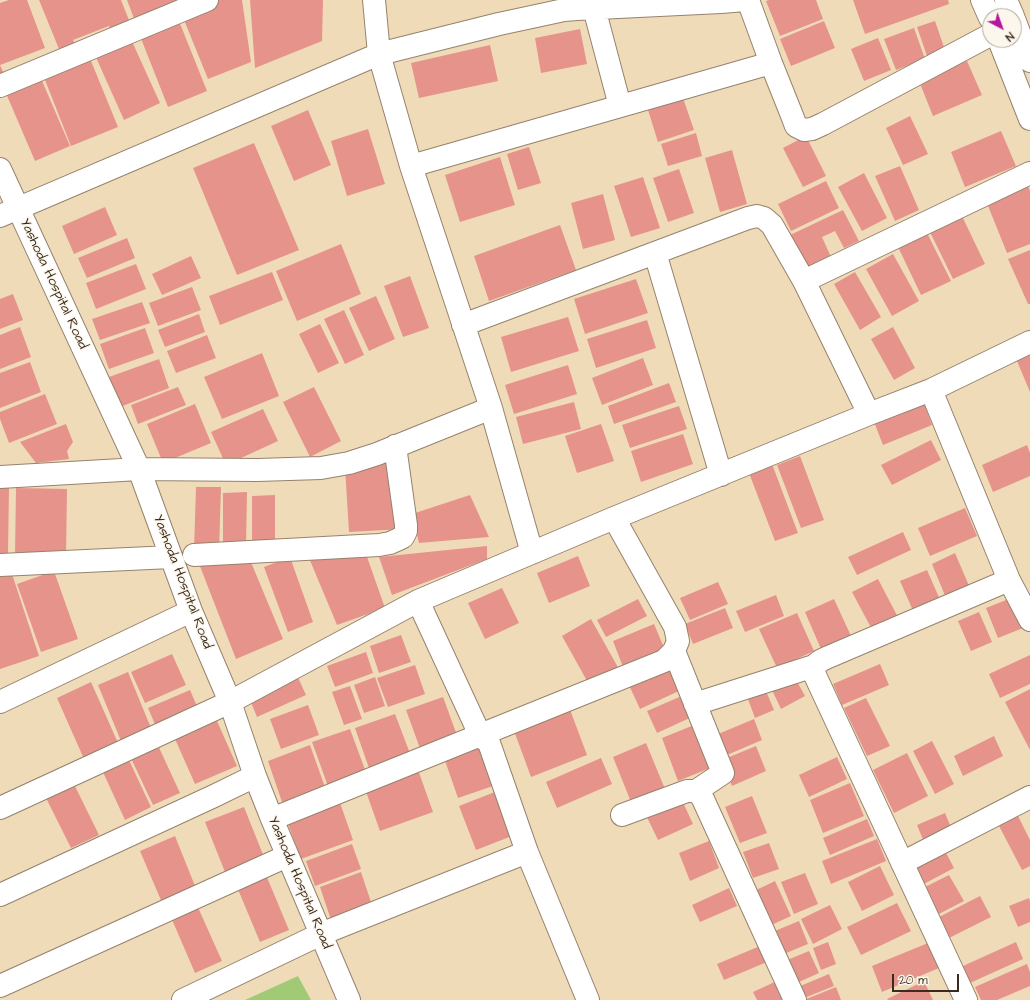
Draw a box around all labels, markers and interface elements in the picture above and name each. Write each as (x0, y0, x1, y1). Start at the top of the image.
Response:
north arrow (982, 8, 1022, 48)
text: N (1002, 29, 1017, 45)
street label: Yashoda Hospital Road (15, 216, 91, 352)
street label: Yashoda Hospital Road (149, 513, 215, 651)
street label: Yashoda Hospital Road (263, 814, 335, 952)
scale bar (894, 966, 961, 992)
text: 20 m (899, 972, 928, 989)

